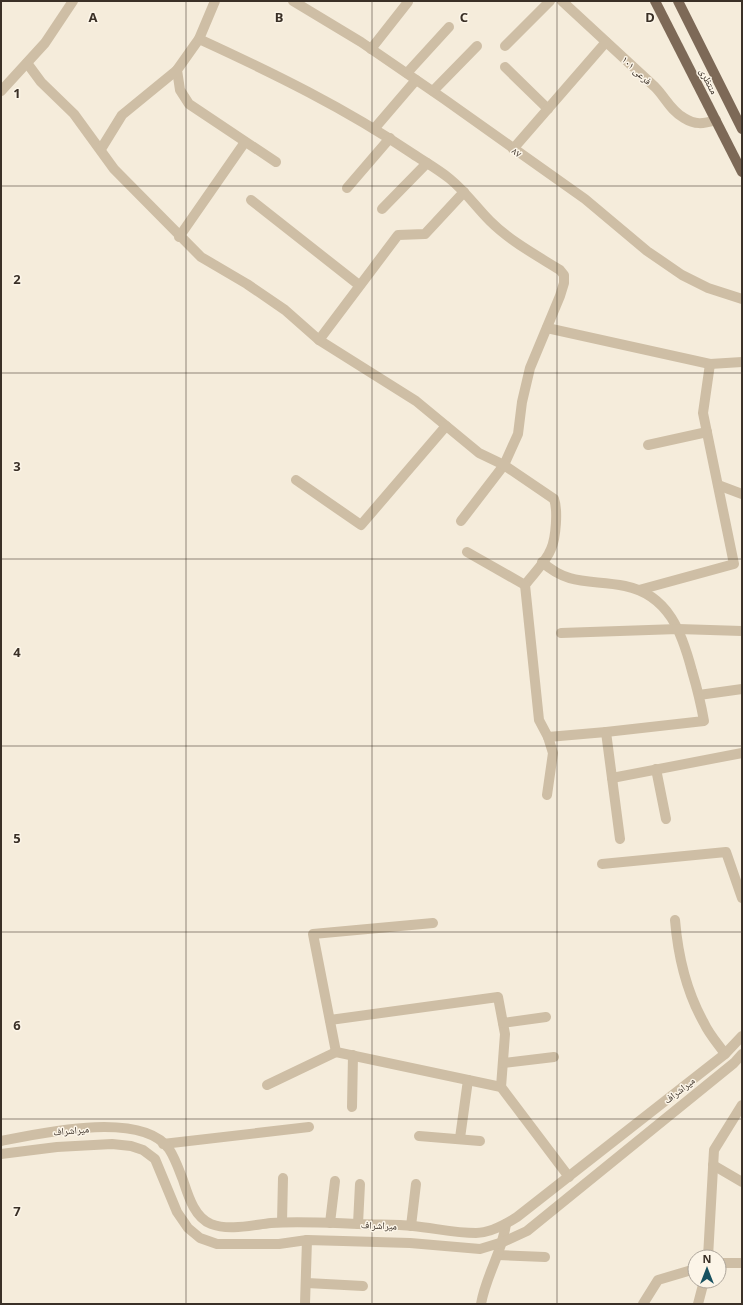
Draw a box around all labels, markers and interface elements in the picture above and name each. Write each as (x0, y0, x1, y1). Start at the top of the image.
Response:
text: A (89, 8, 98, 26)
text: B (275, 8, 283, 26)
text: C (460, 8, 468, 26)
text: D (645, 8, 655, 26)
street label: فرعی ۱۰۱ (619, 53, 655, 87)
street label: منتظری (696, 66, 722, 97)
text: 1 (13, 84, 21, 102)
street label: ۸۷ (509, 144, 525, 161)
text: 2 (13, 270, 21, 288)
text: 3 (13, 457, 21, 475)
text: 4 (13, 643, 21, 661)
text: 5 (13, 829, 21, 847)
text: 6 (13, 1016, 21, 1034)
street label: میراشراف (660, 1073, 698, 1107)
street label: میراشراف (52, 1121, 90, 1139)
text: 7 (13, 1202, 21, 1220)
street label: میراشراف (361, 1217, 398, 1233)
north arrow (687, 1249, 727, 1289)
text: N (703, 1251, 711, 1266)

